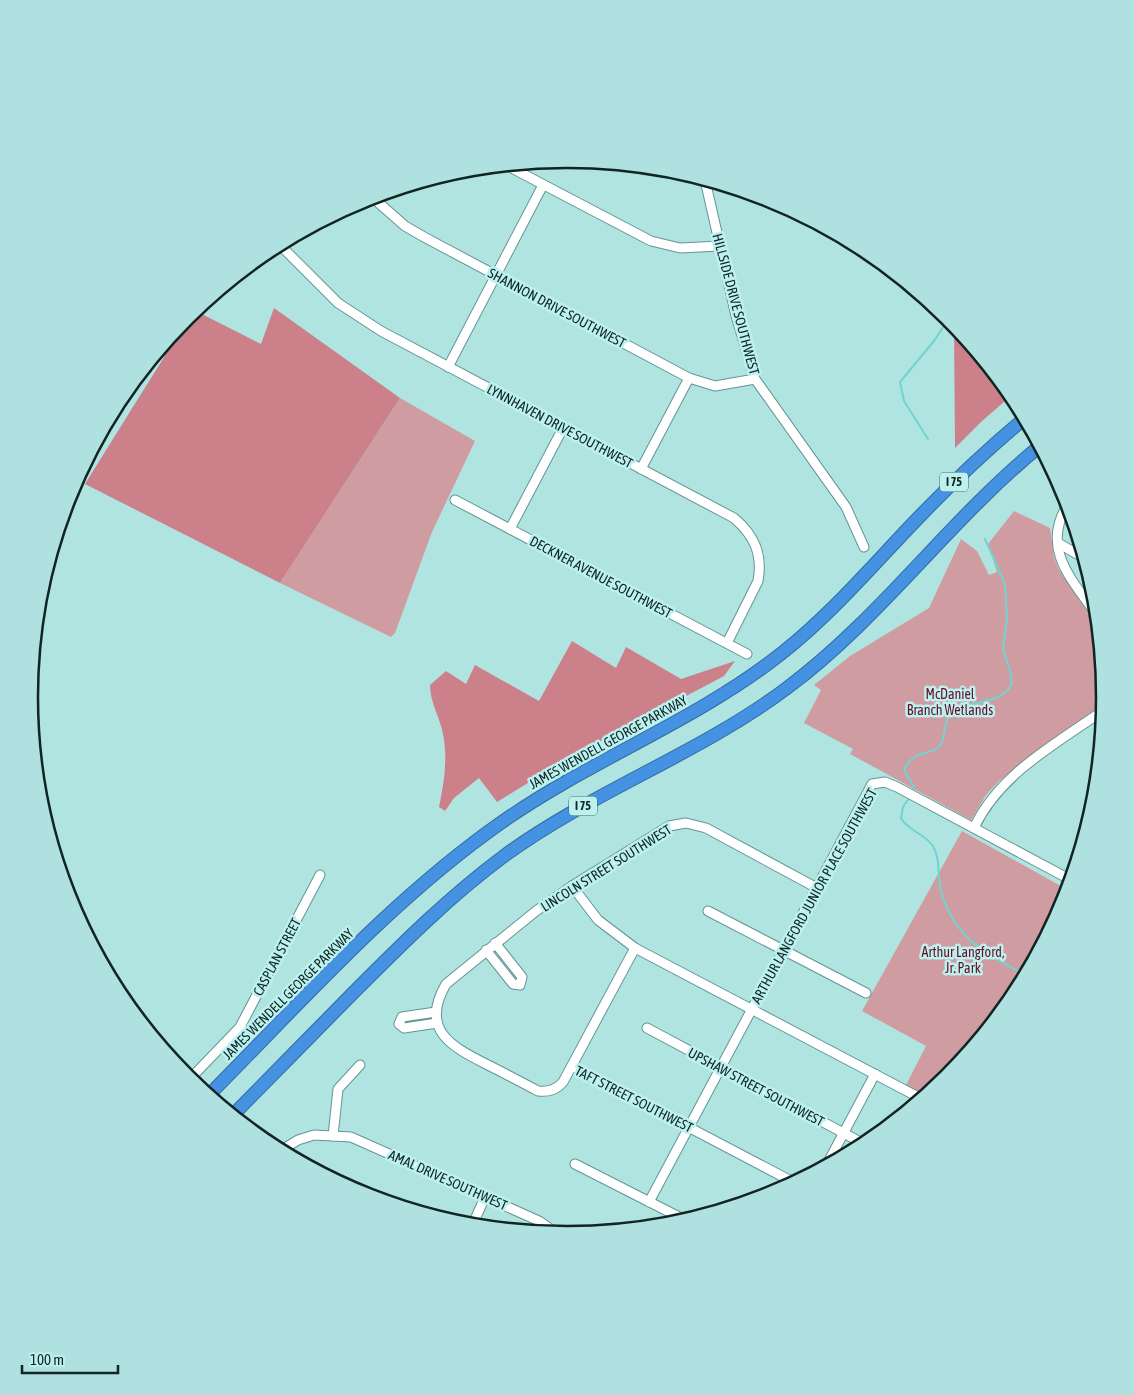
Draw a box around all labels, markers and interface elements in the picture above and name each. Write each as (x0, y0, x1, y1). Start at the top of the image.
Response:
street label: HILLSIDE DRIVE SOUTHWEST (709, 232, 763, 376)
street label: SHANNON DRIVE SOUTHWEST (485, 265, 629, 351)
street label: LYNNHAVEN DRIVE SOUTHWEST (484, 381, 636, 471)
road number: I 75 (940, 472, 968, 492)
street label: DECKNER AVENUE SOUTHWEST (527, 533, 675, 621)
park label: McDaniel Branch Wetlands (907, 686, 993, 718)
street label: JAMES WENDELL GEORGE PARKWAY (526, 691, 691, 792)
street label: ARTHUR LANGFORD JUNIOR PLACE SOUTHWEST (748, 786, 880, 1006)
road number: I 75 (569, 796, 597, 816)
street label: LINCOLN STREET SOUTHWEST (538, 821, 674, 915)
street label: CASPLAN STREET (250, 916, 304, 998)
street label: JAMES WENDELL GEORGE PARKWAY (219, 925, 357, 1063)
park label: Arthur Langford, Jr. Park (922, 944, 1004, 976)
street label: UPSHAW STREET SOUTHWEST (685, 1044, 827, 1130)
street label: TAFT STREET SOUTHWEST (572, 1062, 696, 1136)
street label: AMAL DRIVE SOUTHWEST (386, 1147, 510, 1213)
scale bar (22, 1342, 119, 1374)
text: 100 m (30, 1351, 64, 1368)

